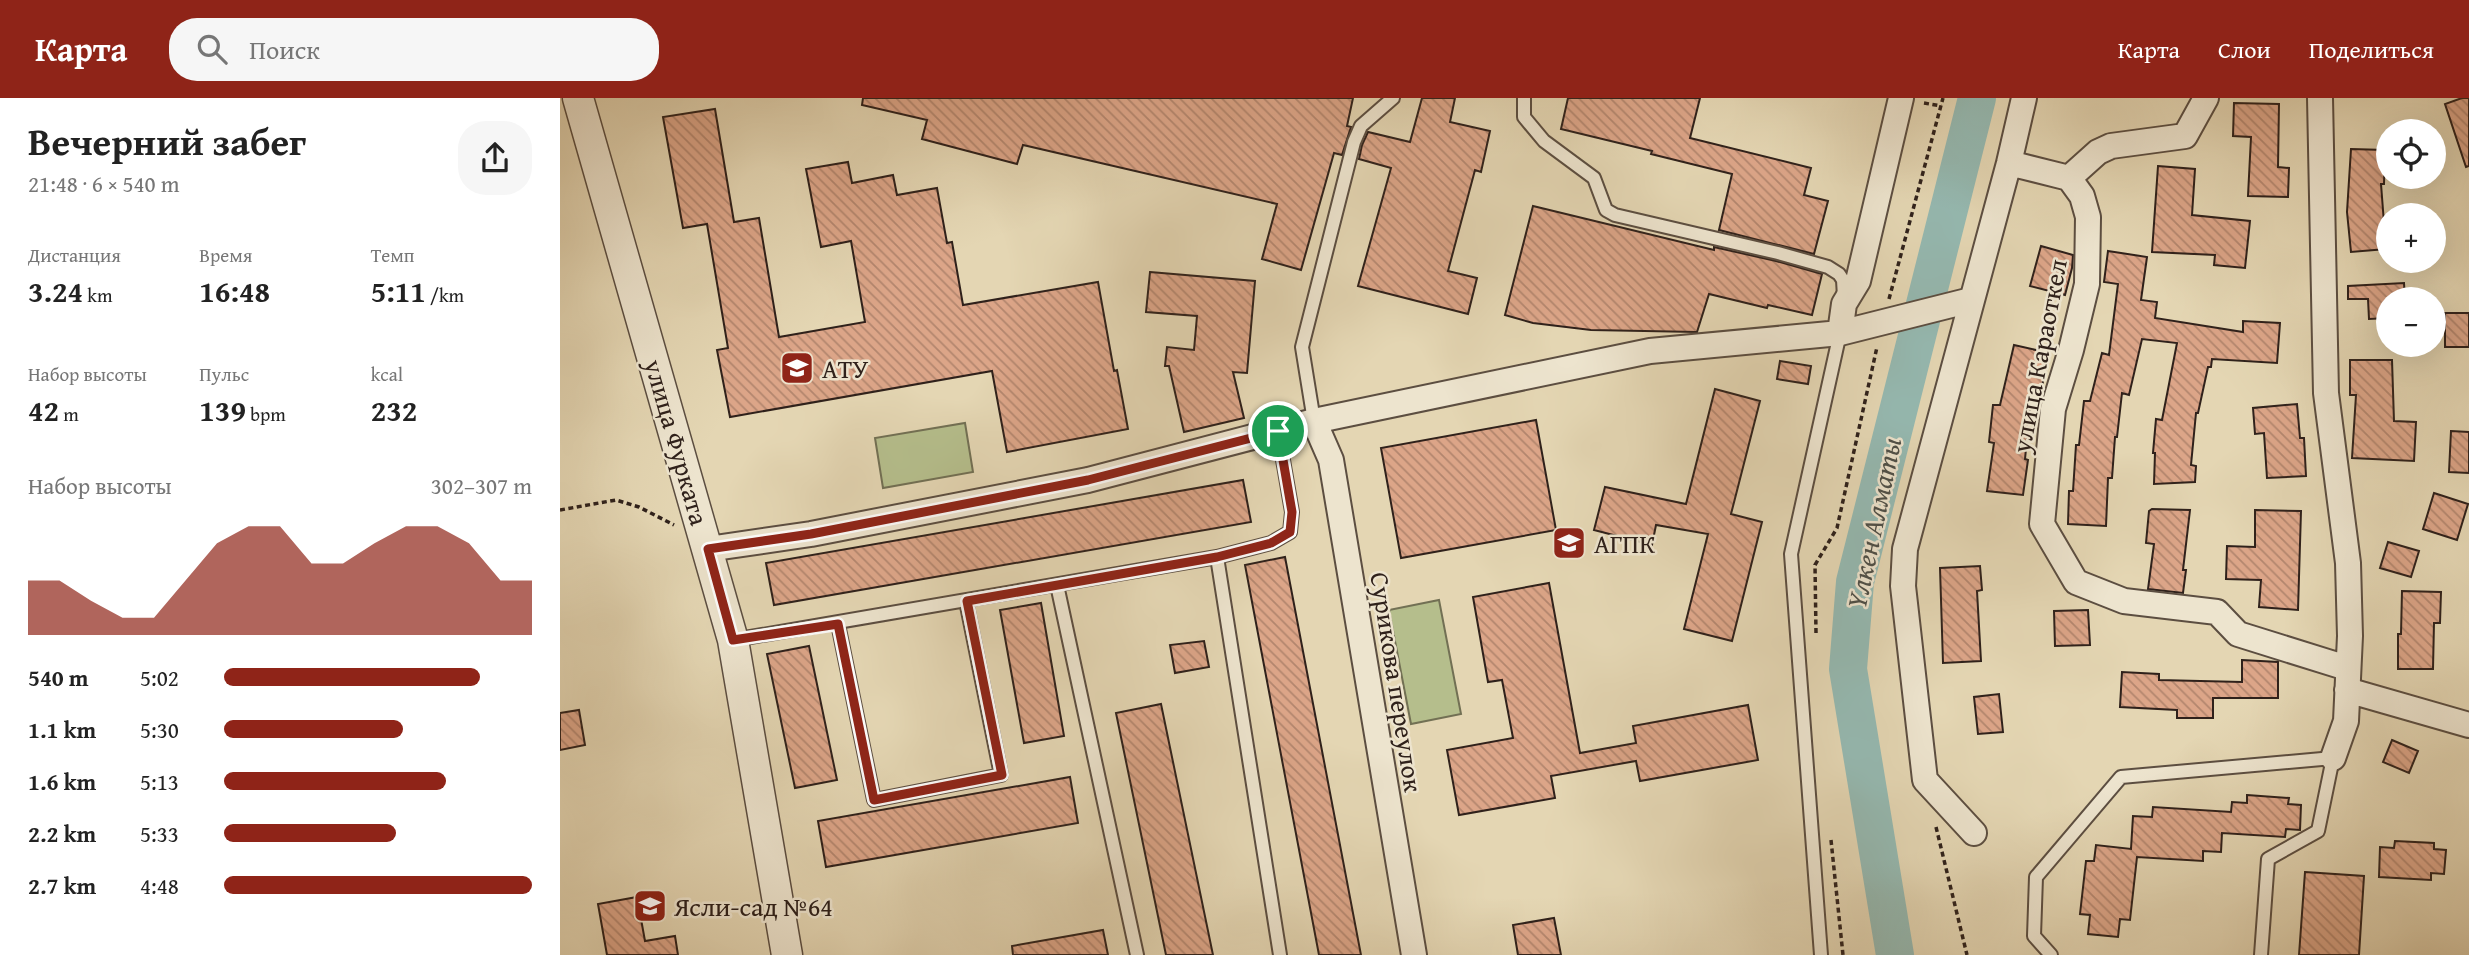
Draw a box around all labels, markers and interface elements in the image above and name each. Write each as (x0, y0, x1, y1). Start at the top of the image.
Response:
search box (169, 18, 659, 81)
text: Карта (35, 25, 127, 73)
icon: search (193, 30, 231, 68)
text: Поиск (249, 30, 320, 69)
text: Карта (2118, 32, 2180, 67)
text: Слои (2218, 32, 2271, 67)
text: Поделиться (2309, 32, 2434, 67)
text: Вечерний забег (28, 113, 306, 169)
map controls (2376, 119, 2446, 357)
button: locate (2376, 119, 2446, 189)
button: share (458, 121, 532, 195)
text: 21:48 · 6 × 540 m (28, 167, 180, 200)
button: + (2376, 203, 2446, 273)
text: Дистанция (28, 241, 121, 269)
text: Время (199, 241, 252, 269)
text: Темп (371, 241, 415, 269)
street label: улица Караоткел (2001, 256, 2077, 457)
text: 3.24 (28, 269, 83, 313)
text: 16:48 (199, 269, 270, 313)
text: 5:11 (371, 269, 426, 313)
text: km (83, 281, 112, 309)
text: /km (426, 281, 464, 309)
button: − (2376, 287, 2446, 357)
school or university icon: АТУ (778, 349, 816, 387)
place label: АТУ (822, 349, 868, 388)
street label: улица Фурката (634, 353, 719, 530)
text: Набор высоты (28, 360, 147, 388)
text: Пульс (199, 360, 249, 388)
text: kcal (371, 360, 403, 388)
text: 42 (28, 388, 59, 432)
text: 139 (199, 388, 246, 432)
text: 232 (371, 388, 417, 432)
text: m (59, 400, 79, 428)
text: bpm (246, 400, 286, 428)
pin (1248, 401, 1308, 461)
icon: arrive (1259, 412, 1297, 450)
water label: Үлкен Алматы (1835, 433, 1911, 613)
text: Набор высоты (28, 469, 172, 502)
text: 302–307 m (431, 469, 532, 502)
school or university icon: АГПК (1550, 524, 1588, 562)
place label: АГПК (1594, 524, 1655, 563)
street label: Сурикова переулок (1360, 569, 1434, 795)
text: 540 m (28, 661, 89, 694)
text: 5:02 (140, 661, 179, 694)
text: 1.1 km (28, 713, 96, 746)
text: 5:30 (140, 713, 179, 746)
text: 1.6 km (28, 765, 96, 798)
text: 5:13 (140, 765, 179, 798)
text: 2.2 km (28, 817, 96, 850)
text: 5:33 (140, 817, 179, 850)
text: 2.7 km (28, 869, 96, 902)
text: 4:48 (140, 869, 179, 902)
school or university icon: Ясли-сад №64 (631, 887, 669, 925)
place label: Ясли-сад №64 (673, 887, 833, 926)

